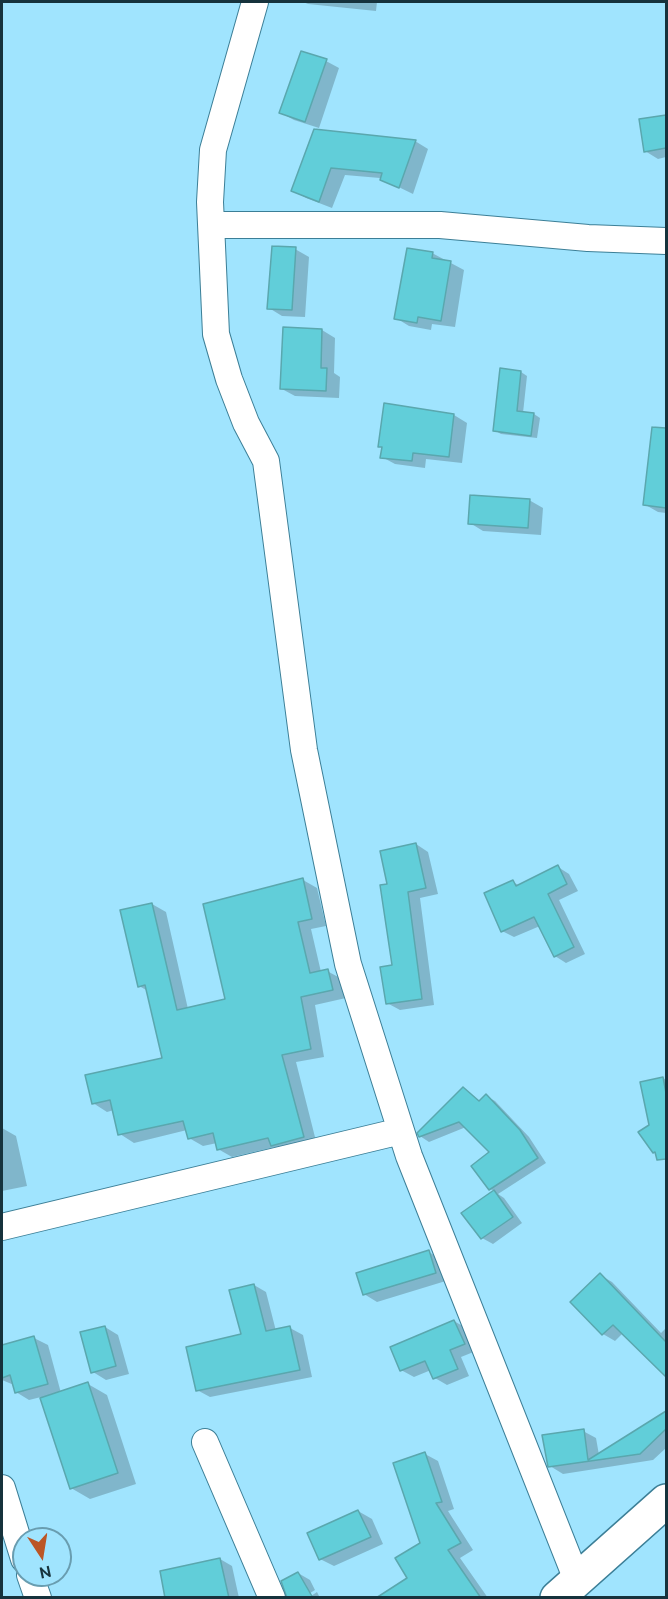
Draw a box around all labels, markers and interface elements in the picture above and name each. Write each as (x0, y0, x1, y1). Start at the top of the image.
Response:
north arrow (12, 1527, 72, 1587)
text: N (38, 1563, 53, 1583)

